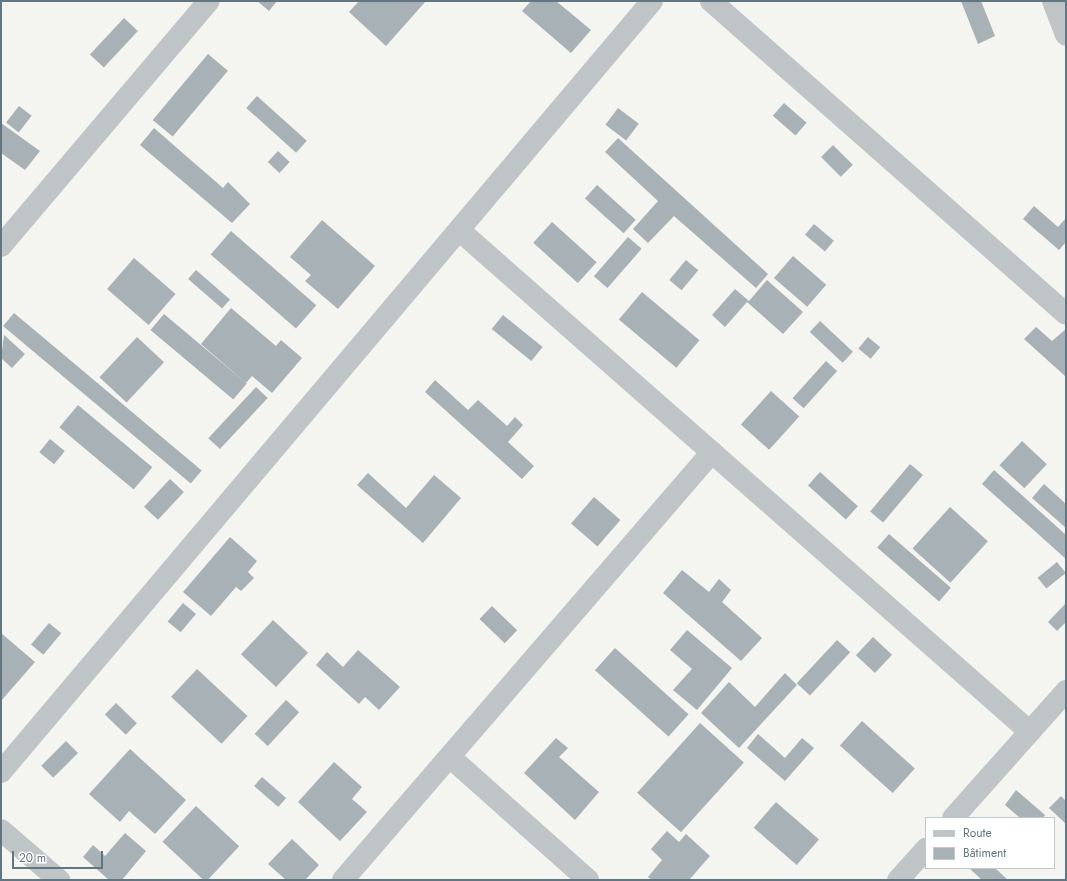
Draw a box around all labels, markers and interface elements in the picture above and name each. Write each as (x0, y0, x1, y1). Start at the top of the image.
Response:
legend (925, 817, 1055, 869)
text: Route (963, 824, 992, 842)
scale bar (14, 843, 105, 869)
text: Bâtiment (963, 844, 1006, 862)
text: 20 m (19, 849, 46, 867)

